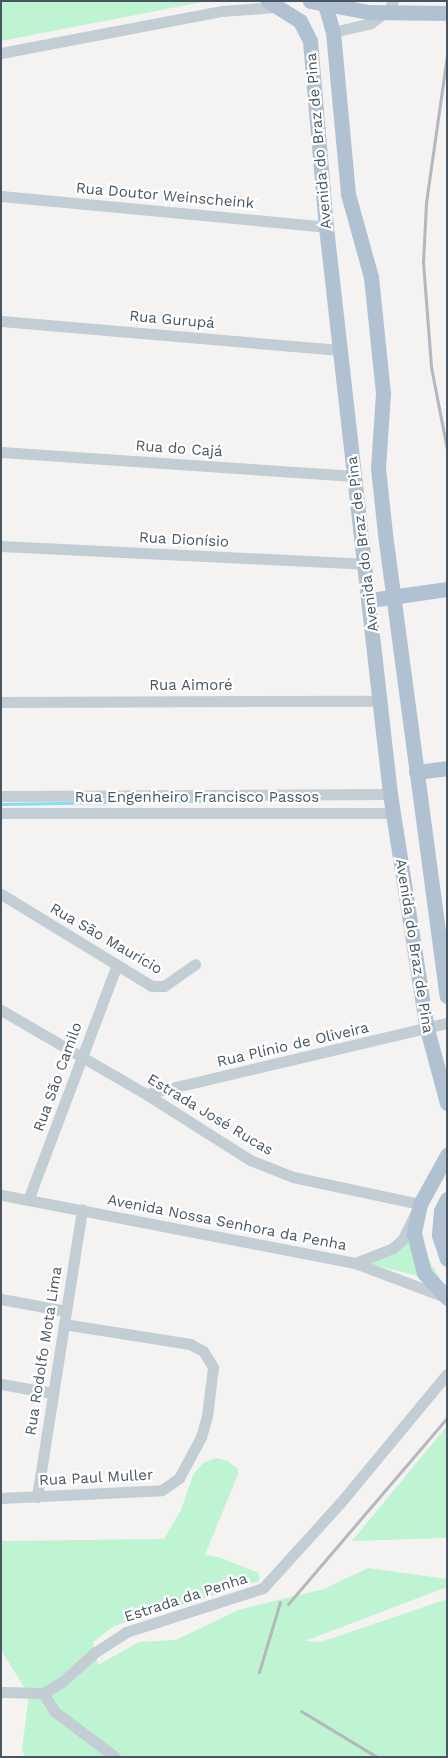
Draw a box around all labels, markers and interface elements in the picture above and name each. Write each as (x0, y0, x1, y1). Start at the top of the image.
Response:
street label: Avenida do Braz de Pina (302, 52, 336, 230)
street label: Rua Doutor Weinscheink (74, 179, 256, 213)
street label: Rua Gurupá (128, 307, 216, 333)
street label: Rua do Cajá (135, 437, 223, 461)
street label: Avenida do Braz de Pina (343, 455, 383, 633)
street label: Rua Dionísio (138, 529, 230, 551)
street label: Rua Aimoré (149, 677, 233, 695)
street label: Rua Engenheiro Francisco Passos (75, 789, 319, 807)
street label: Avenida do Braz de Pina (391, 857, 437, 1035)
street label: Rua São Maurício (47, 900, 165, 978)
street label: Rua Plínio de Oliveira (215, 1019, 371, 1071)
street label: Rua São Camilo (30, 1020, 86, 1134)
street label: Estrada José Rucas (144, 1070, 276, 1160)
street label: Avenida Nossa Senhora da Penha (105, 1191, 349, 1255)
street label: Rua Rodolfo Mota Lima (22, 1265, 66, 1437)
street label: Rua Paul Muller (38, 1466, 154, 1490)
street label: Estrada da Penha (122, 1570, 250, 1626)

